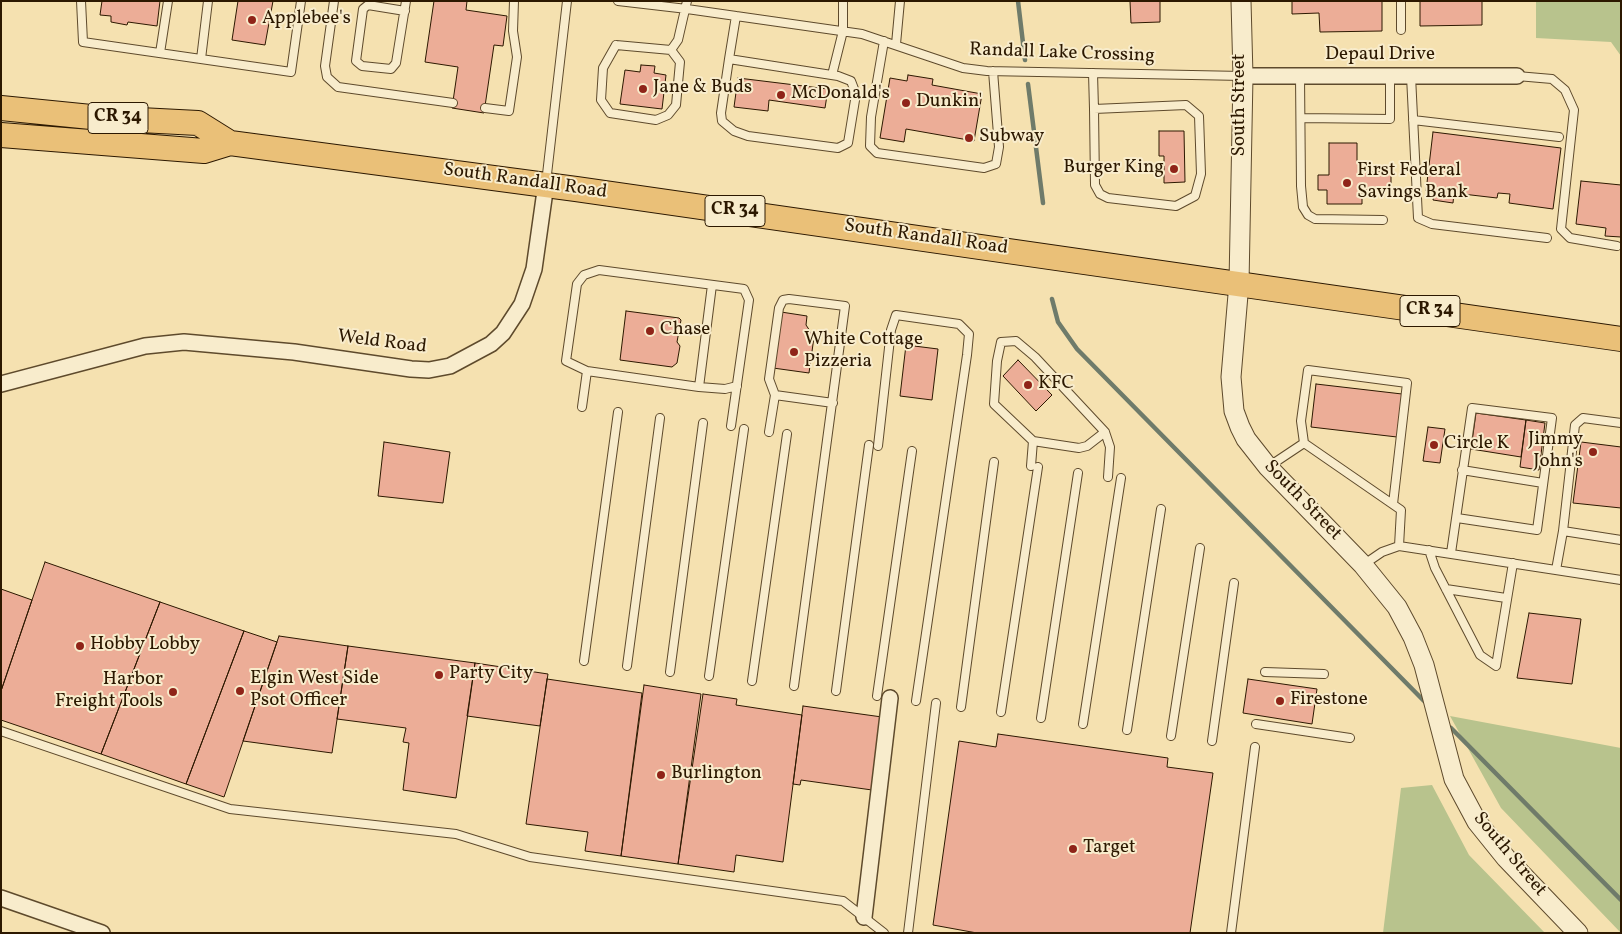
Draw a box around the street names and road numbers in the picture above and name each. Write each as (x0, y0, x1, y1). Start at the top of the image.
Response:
street label: Randall Lake Crossing (969, 39, 1155, 69)
street label: Depaul Drive (1325, 45, 1435, 67)
street label: South Street (1230, 54, 1252, 156)
road number: CR 34 (88, 102, 148, 134)
street label: South Randall Road (442, 159, 608, 205)
road number: CR 34 (705, 196, 765, 227)
street label: South Randall Road (843, 215, 1009, 261)
road number: CR 34 (1400, 296, 1460, 326)
street label: Weld Road (336, 326, 428, 360)
street label: South Street (1258, 456, 1346, 546)
street label: South Street (1467, 808, 1551, 902)

